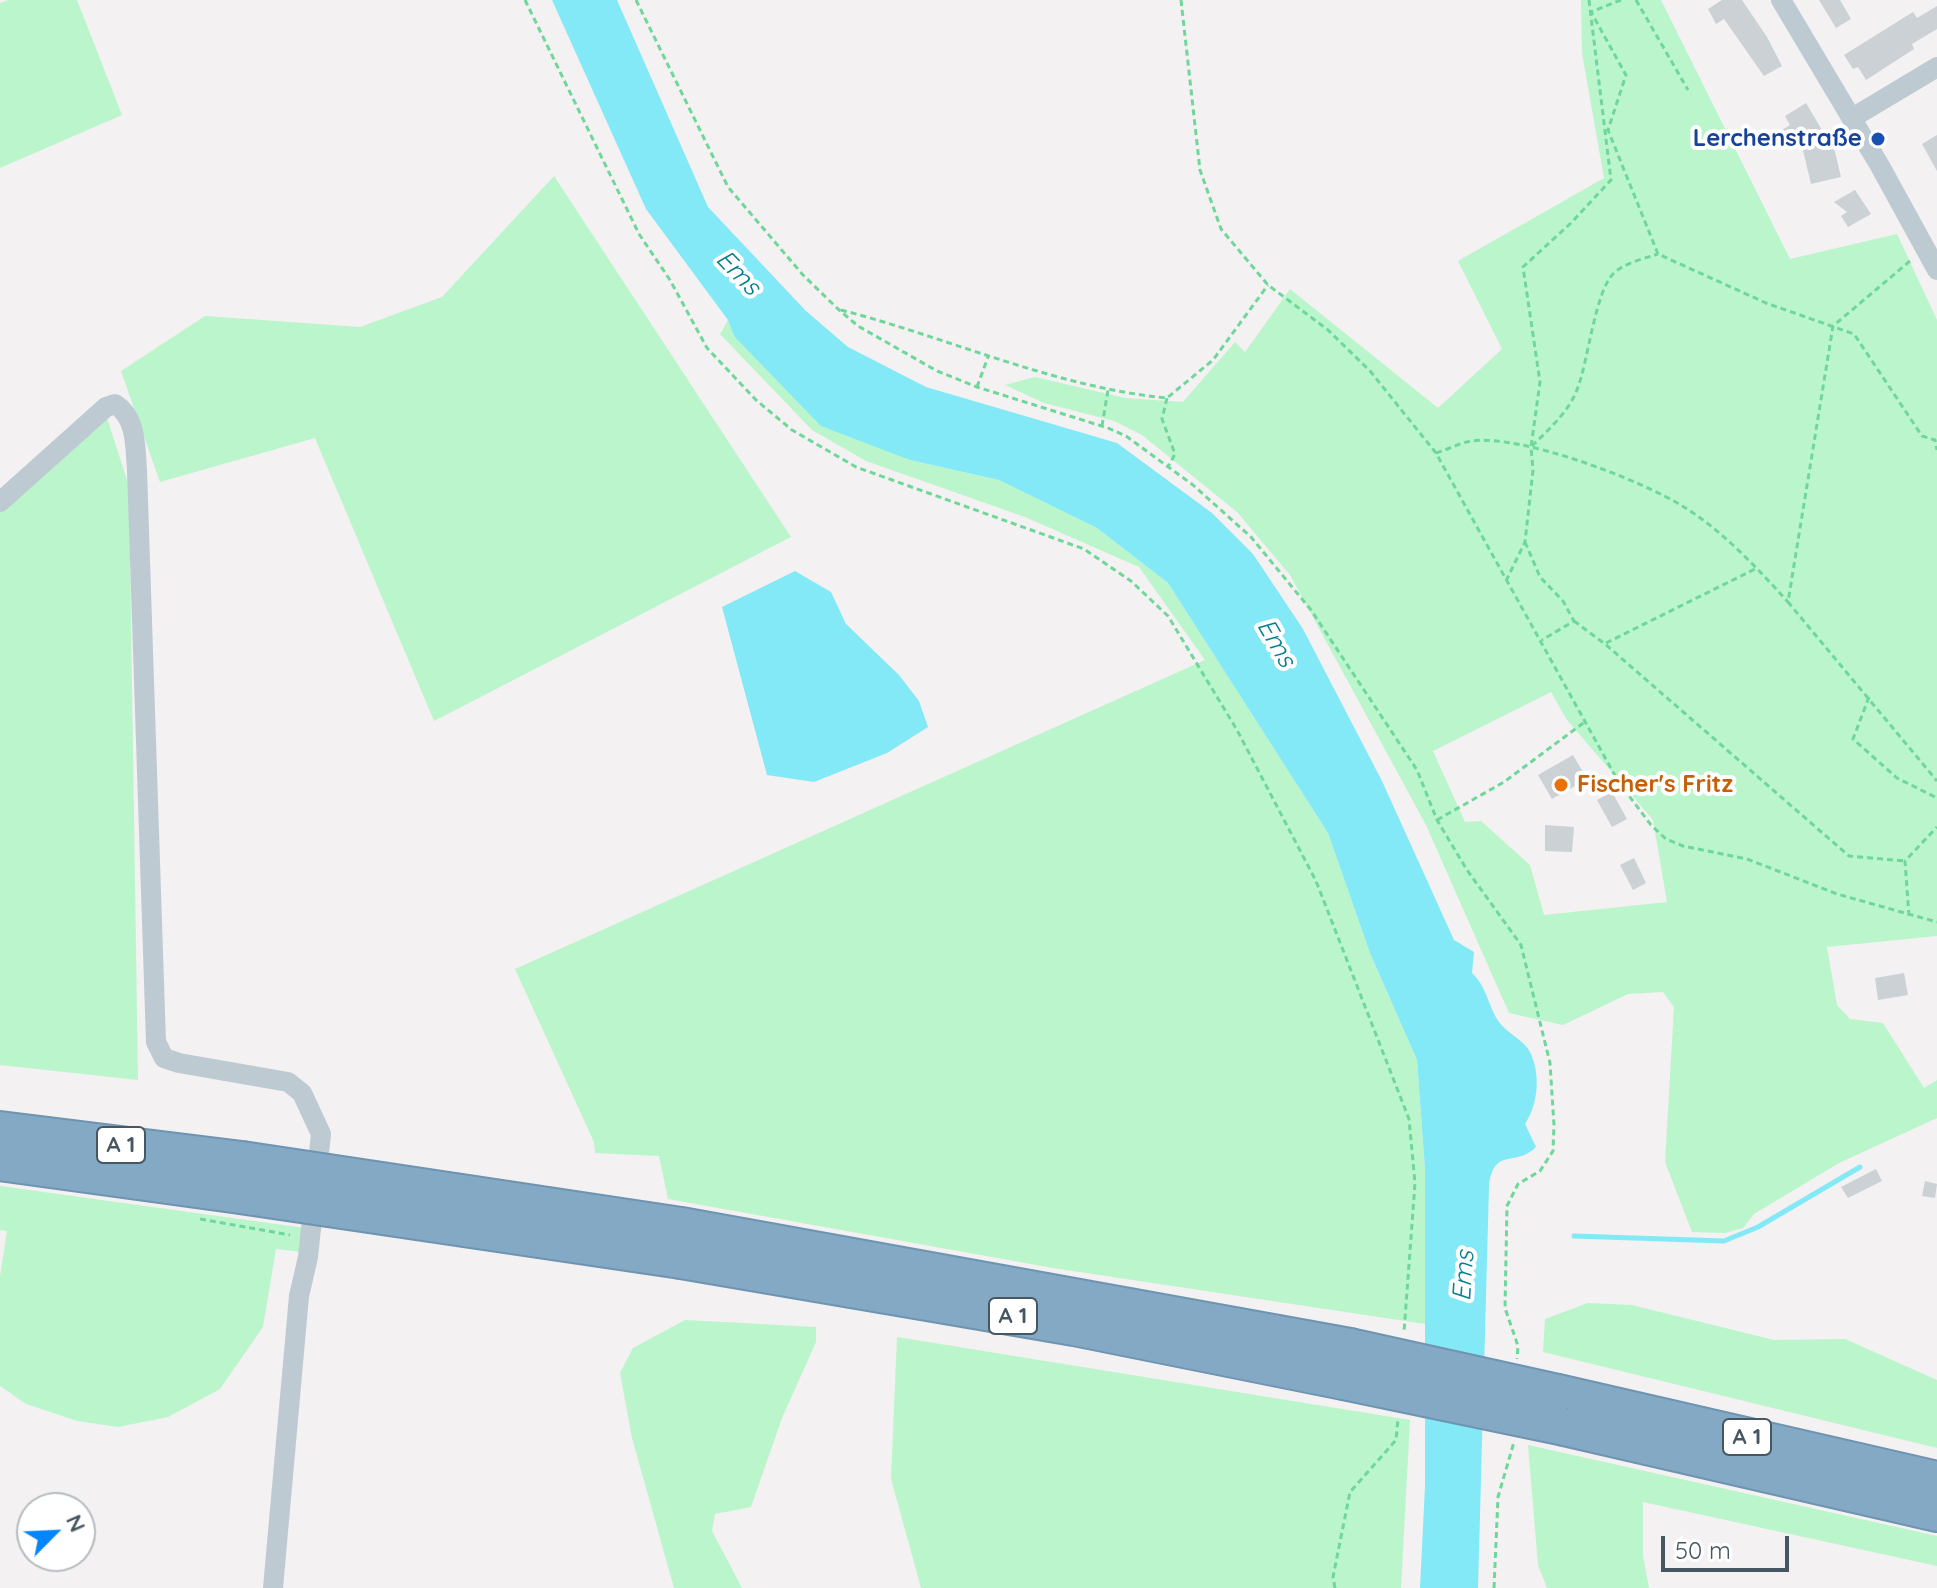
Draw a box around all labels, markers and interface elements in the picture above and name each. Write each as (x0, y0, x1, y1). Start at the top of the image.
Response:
place label: Lerchenstraße (1693, 125, 1862, 153)
marker: Lerchenstraße (1869, 130, 1887, 148)
water label: Ems (709, 244, 767, 302)
water label: Ems (1250, 613, 1302, 673)
place label: Fischer's Fritz (1577, 771, 1733, 799)
marker: Fischer's Fritz (1552, 776, 1570, 794)
road number: A 1 (97, 1127, 145, 1163)
water label: Ems (1447, 1250, 1481, 1302)
road number: A 1 (989, 1298, 1037, 1334)
road number: A 1 (1723, 1419, 1771, 1455)
north arrow (16, 1492, 96, 1572)
text: N (60, 1510, 92, 1536)
scale bar (1665, 1520, 1793, 1570)
text: 50 m (1675, 1535, 1731, 1565)

